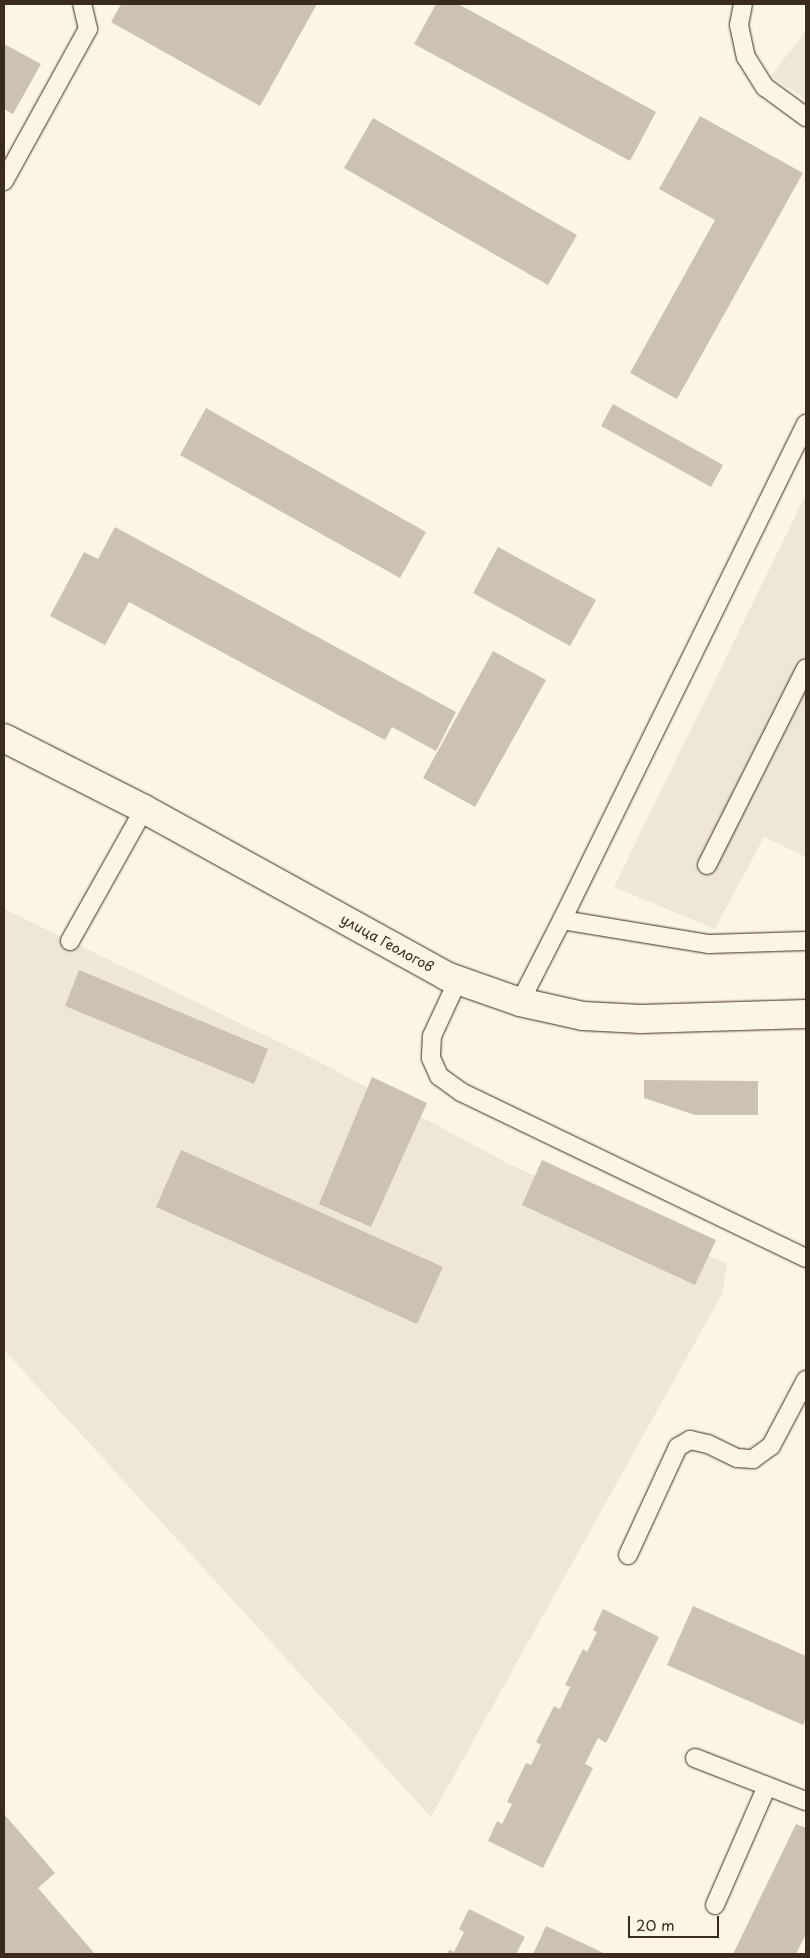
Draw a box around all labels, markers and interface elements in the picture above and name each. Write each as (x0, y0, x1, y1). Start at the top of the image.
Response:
street label: улица Геологов (337, 910, 437, 976)
scale bar (630, 1906, 721, 1938)
text: 20 m (636, 1913, 675, 1936)

